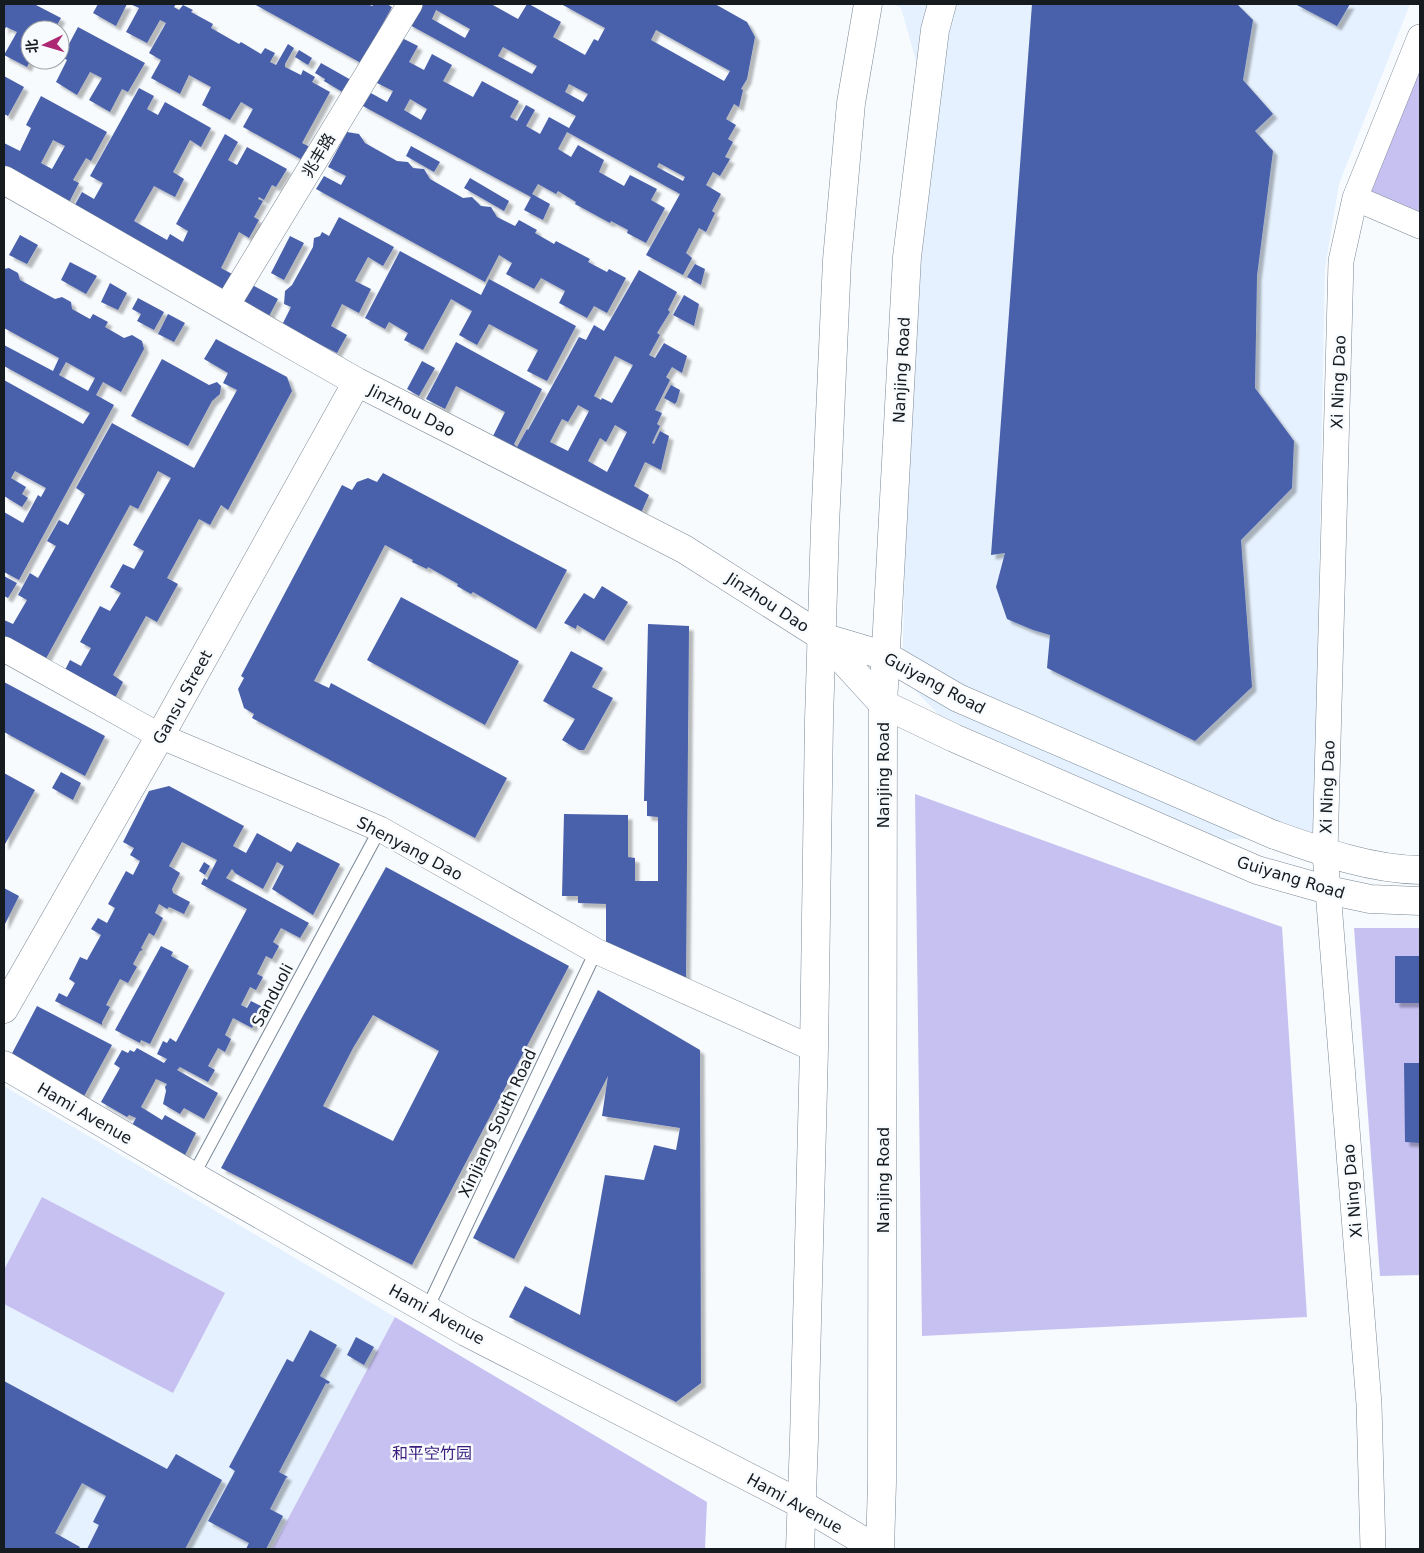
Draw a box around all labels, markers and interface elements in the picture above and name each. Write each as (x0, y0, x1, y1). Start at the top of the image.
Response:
north arrow (20, 20, 70, 70)
text: 北 (23, 38, 41, 54)
street label: 兆丰路 (298, 130, 339, 181)
street label: Nanjing Road (889, 316, 914, 424)
street label: Xi Ning Dao (1327, 335, 1350, 429)
street label: Jinzhou Dao (364, 380, 458, 440)
street label: Jinzhou Dao (722, 568, 813, 636)
street label: Gansu Street (149, 647, 216, 748)
street label: Guiyang Road (881, 649, 989, 718)
street label: Nanjing Road (874, 722, 893, 828)
street label: Xi Ning Dao (1316, 740, 1339, 834)
street label: Shenyang Dao (354, 813, 466, 884)
street label: Guiyang Road (1235, 852, 1347, 903)
street label: Sanduoli (248, 960, 297, 1030)
street label: Xinjiang South Road (455, 1046, 540, 1200)
street label: Hami Avenue (34, 1079, 136, 1148)
street label: Nanjing Road (874, 1127, 893, 1233)
street label: Xi Ning Dao (1339, 1143, 1366, 1239)
street label: Hami Avenue (386, 1280, 488, 1349)
park label: 和平空竹园 (392, 1444, 472, 1463)
street label: Hami Avenue (744, 1469, 846, 1538)

